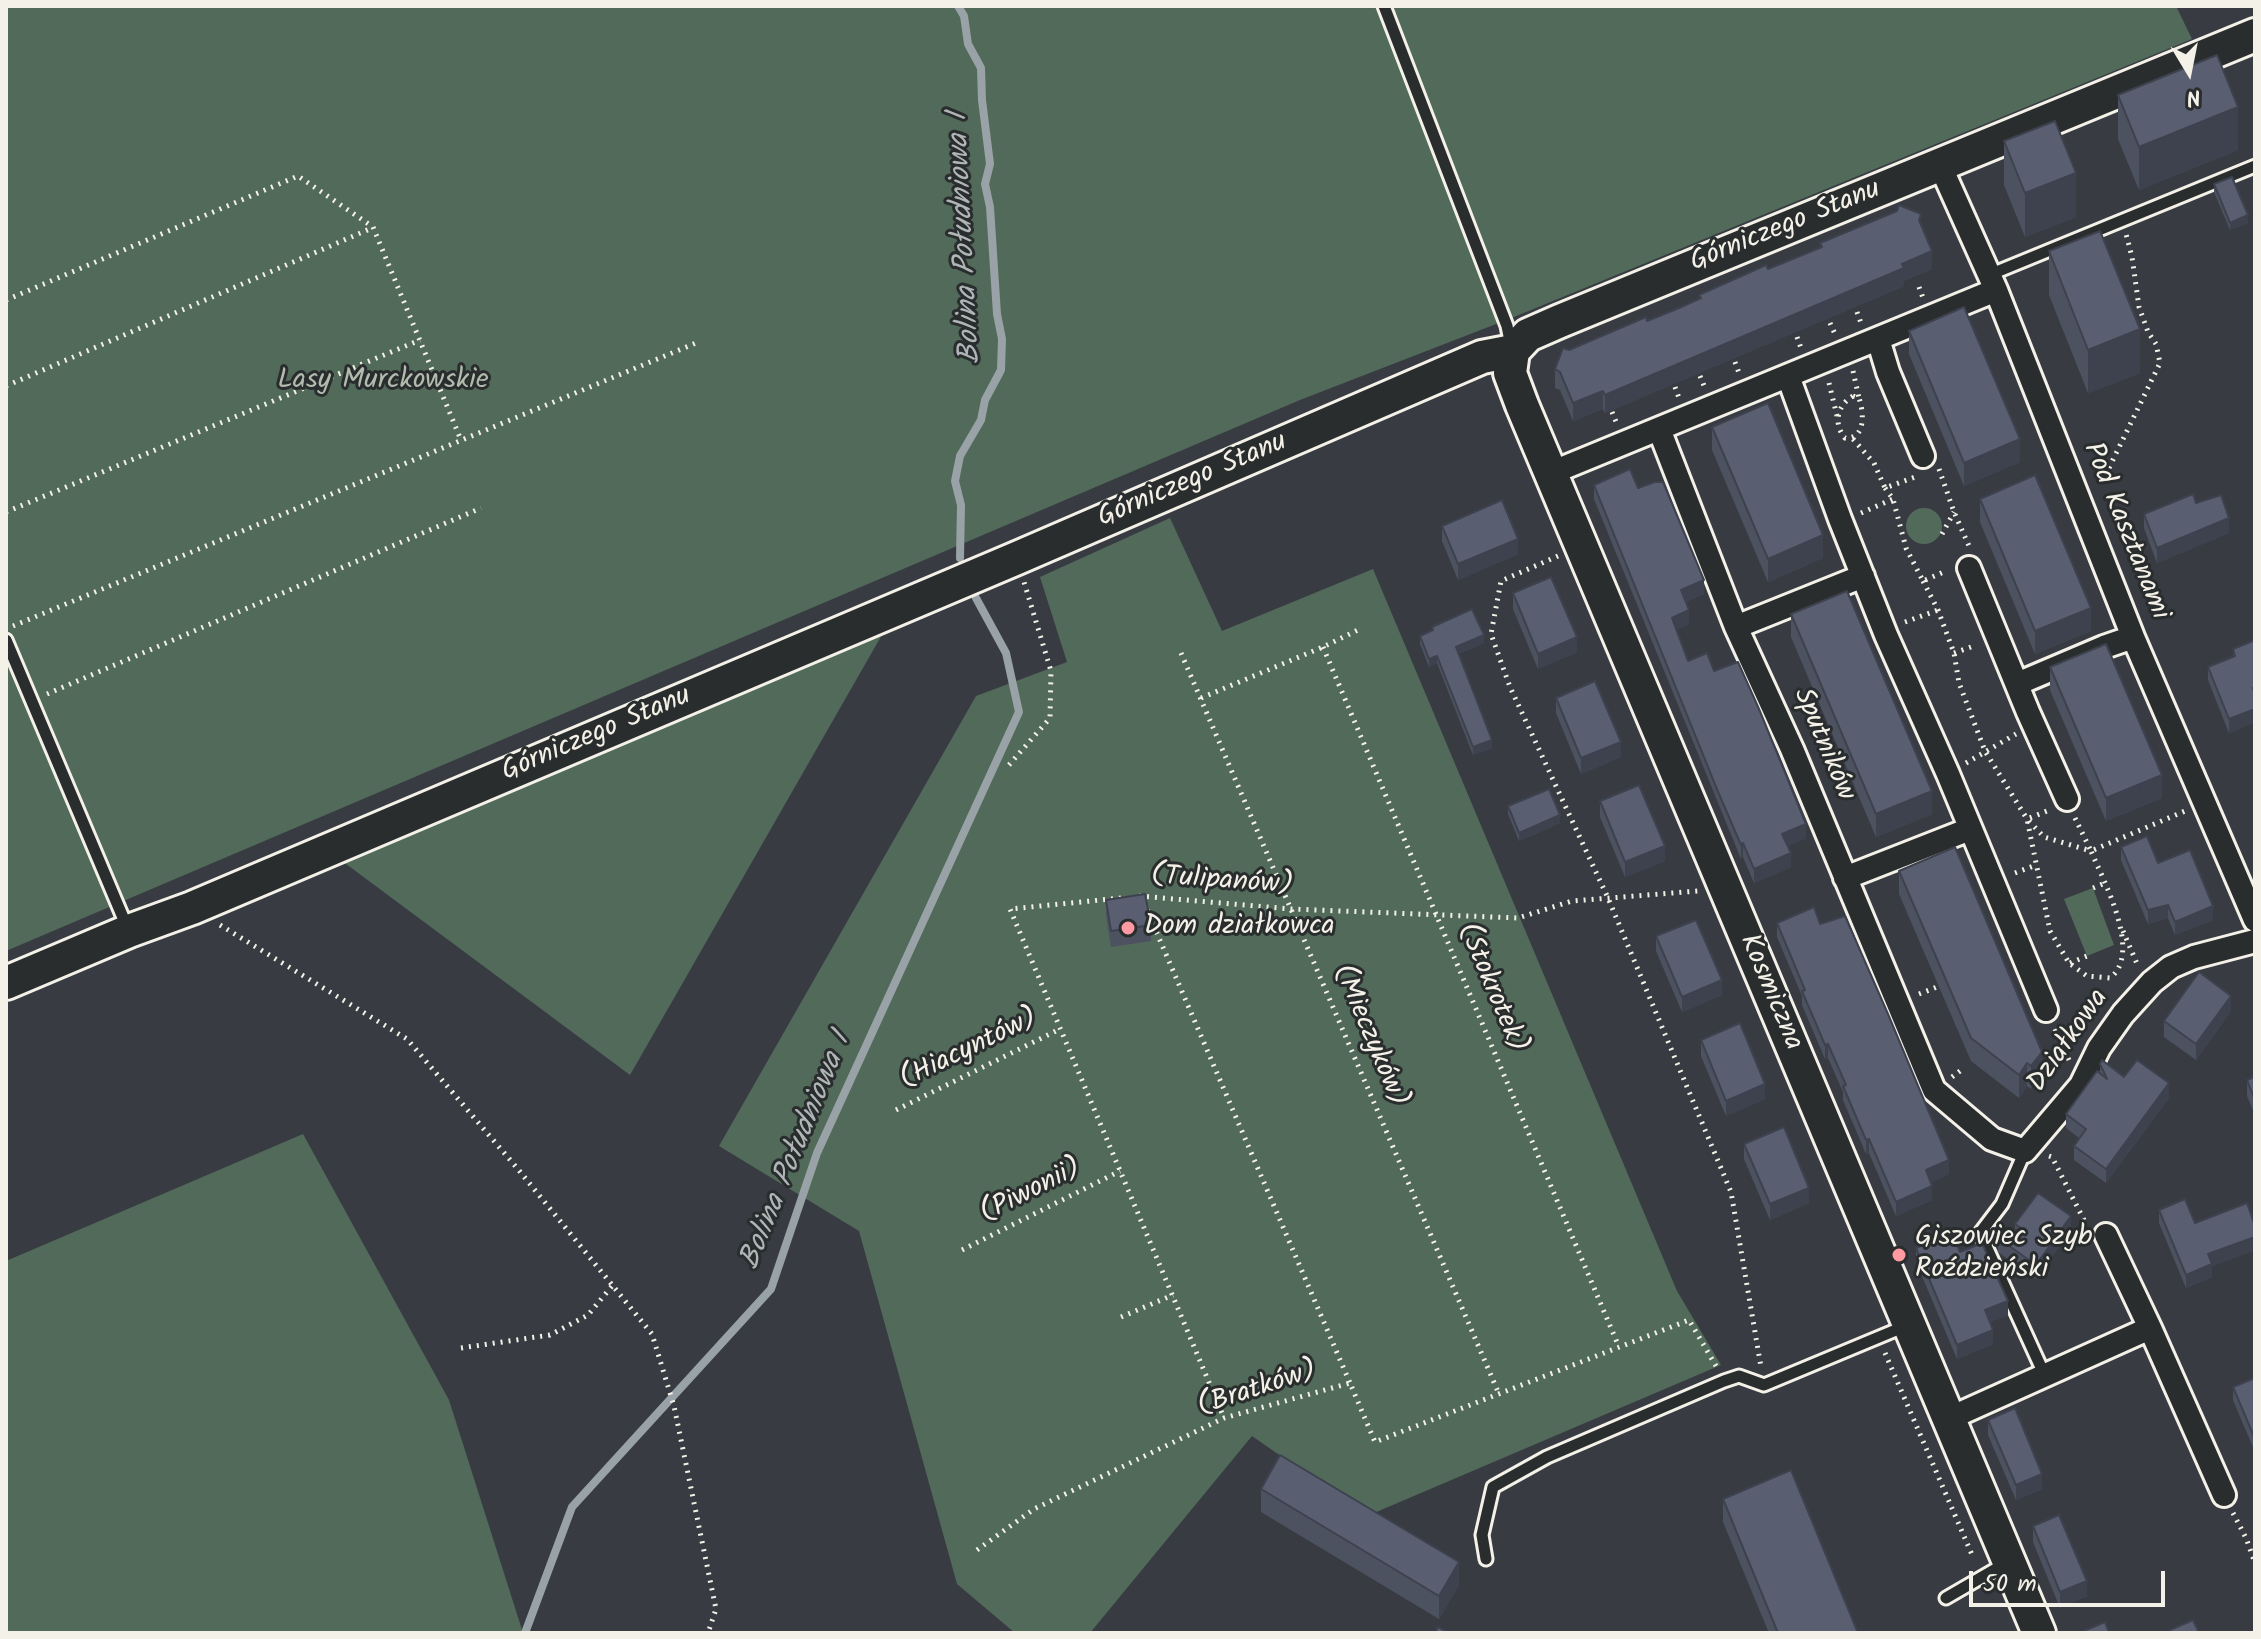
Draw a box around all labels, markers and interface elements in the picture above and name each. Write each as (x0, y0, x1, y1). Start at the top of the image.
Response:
north arrow (2149, 32, 2229, 112)
text: N (2183, 78, 2203, 115)
water label: Bolina Południowa I (942, 111, 992, 365)
street label: Górniczego Stanu (1686, 175, 1886, 281)
park label: Lasy Murckowskie (278, 365, 488, 399)
street label: Górniczego Stanu (1093, 427, 1293, 537)
street label: Pod Kasztanami (2073, 439, 2175, 625)
street label: Górniczego Stanu (497, 681, 697, 791)
street label: Sputników (1783, 684, 1861, 806)
street label: (Tulipanów) (1150, 861, 1294, 905)
place label: Dom działkowca (1144, 911, 1335, 945)
marker: Dom działkowca (1119, 919, 1137, 937)
street label: (Stokrotek) (1448, 919, 1532, 1059)
street label: Kosmiczna (1730, 930, 1808, 1056)
street label: (Mieczyków) (1323, 961, 1413, 1113)
street label: Działkowa (2022, 984, 2118, 1100)
street label: (Hiacyntów) (896, 1003, 1044, 1099)
water label: Bolina Południowa I (734, 1029, 862, 1275)
street label: (Piwonii) (976, 1153, 1088, 1233)
place label: Giszowiec Szyb Roździeński (1915, 1222, 2093, 1288)
marker: Giszowiec Szyb Roździeński (1890, 1246, 1908, 1264)
street label: (Bratków) (1194, 1356, 1322, 1426)
scale bar (1973, 1555, 2169, 1605)
text: 50 m (1983, 1565, 2037, 1604)

